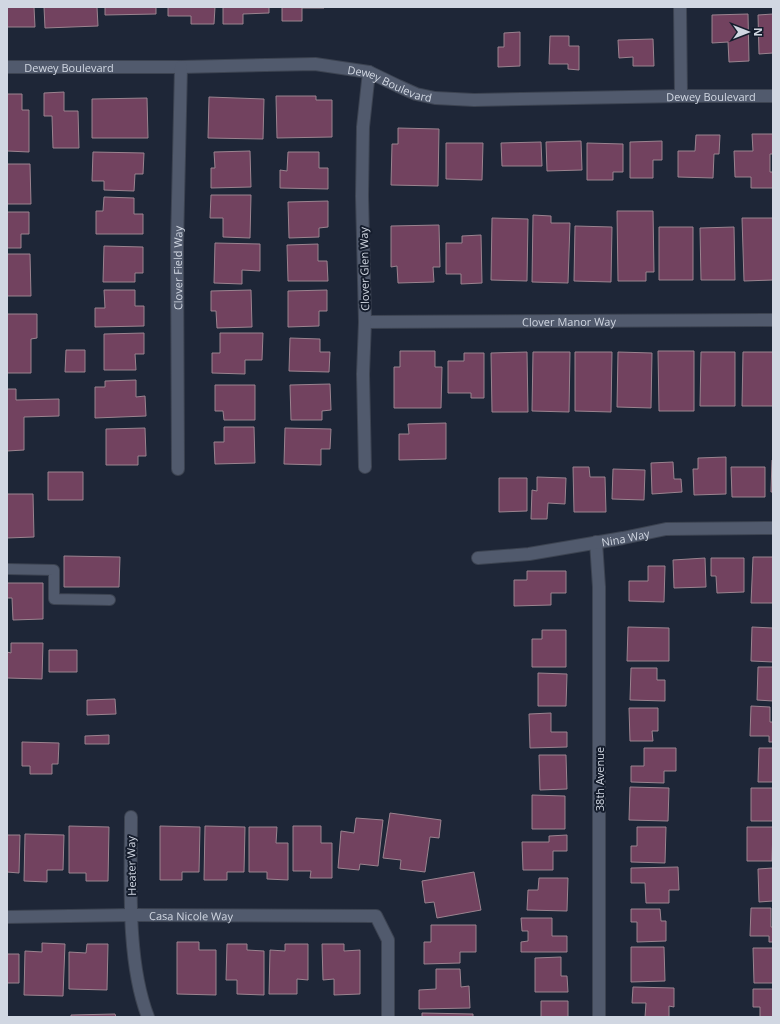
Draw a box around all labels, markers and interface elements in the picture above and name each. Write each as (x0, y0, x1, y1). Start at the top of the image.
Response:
north arrow (728, 12, 768, 52)
text: N (751, 28, 766, 36)
street label: Dewey Boulevard (24, 60, 114, 75)
street label: Dewey Boulevard (347, 61, 433, 105)
street label: Dewey Boulevard (666, 89, 756, 104)
street label: Clover Field Way (169, 225, 185, 310)
street label: Clover Glen Way (356, 227, 372, 311)
street label: Clover Manor Way (522, 313, 617, 329)
street label: Nina Way (600, 525, 651, 549)
street label: 38th Avenue (592, 747, 607, 811)
street label: Heater Way (123, 836, 139, 896)
street label: Casa Nicole Way (149, 908, 233, 923)

